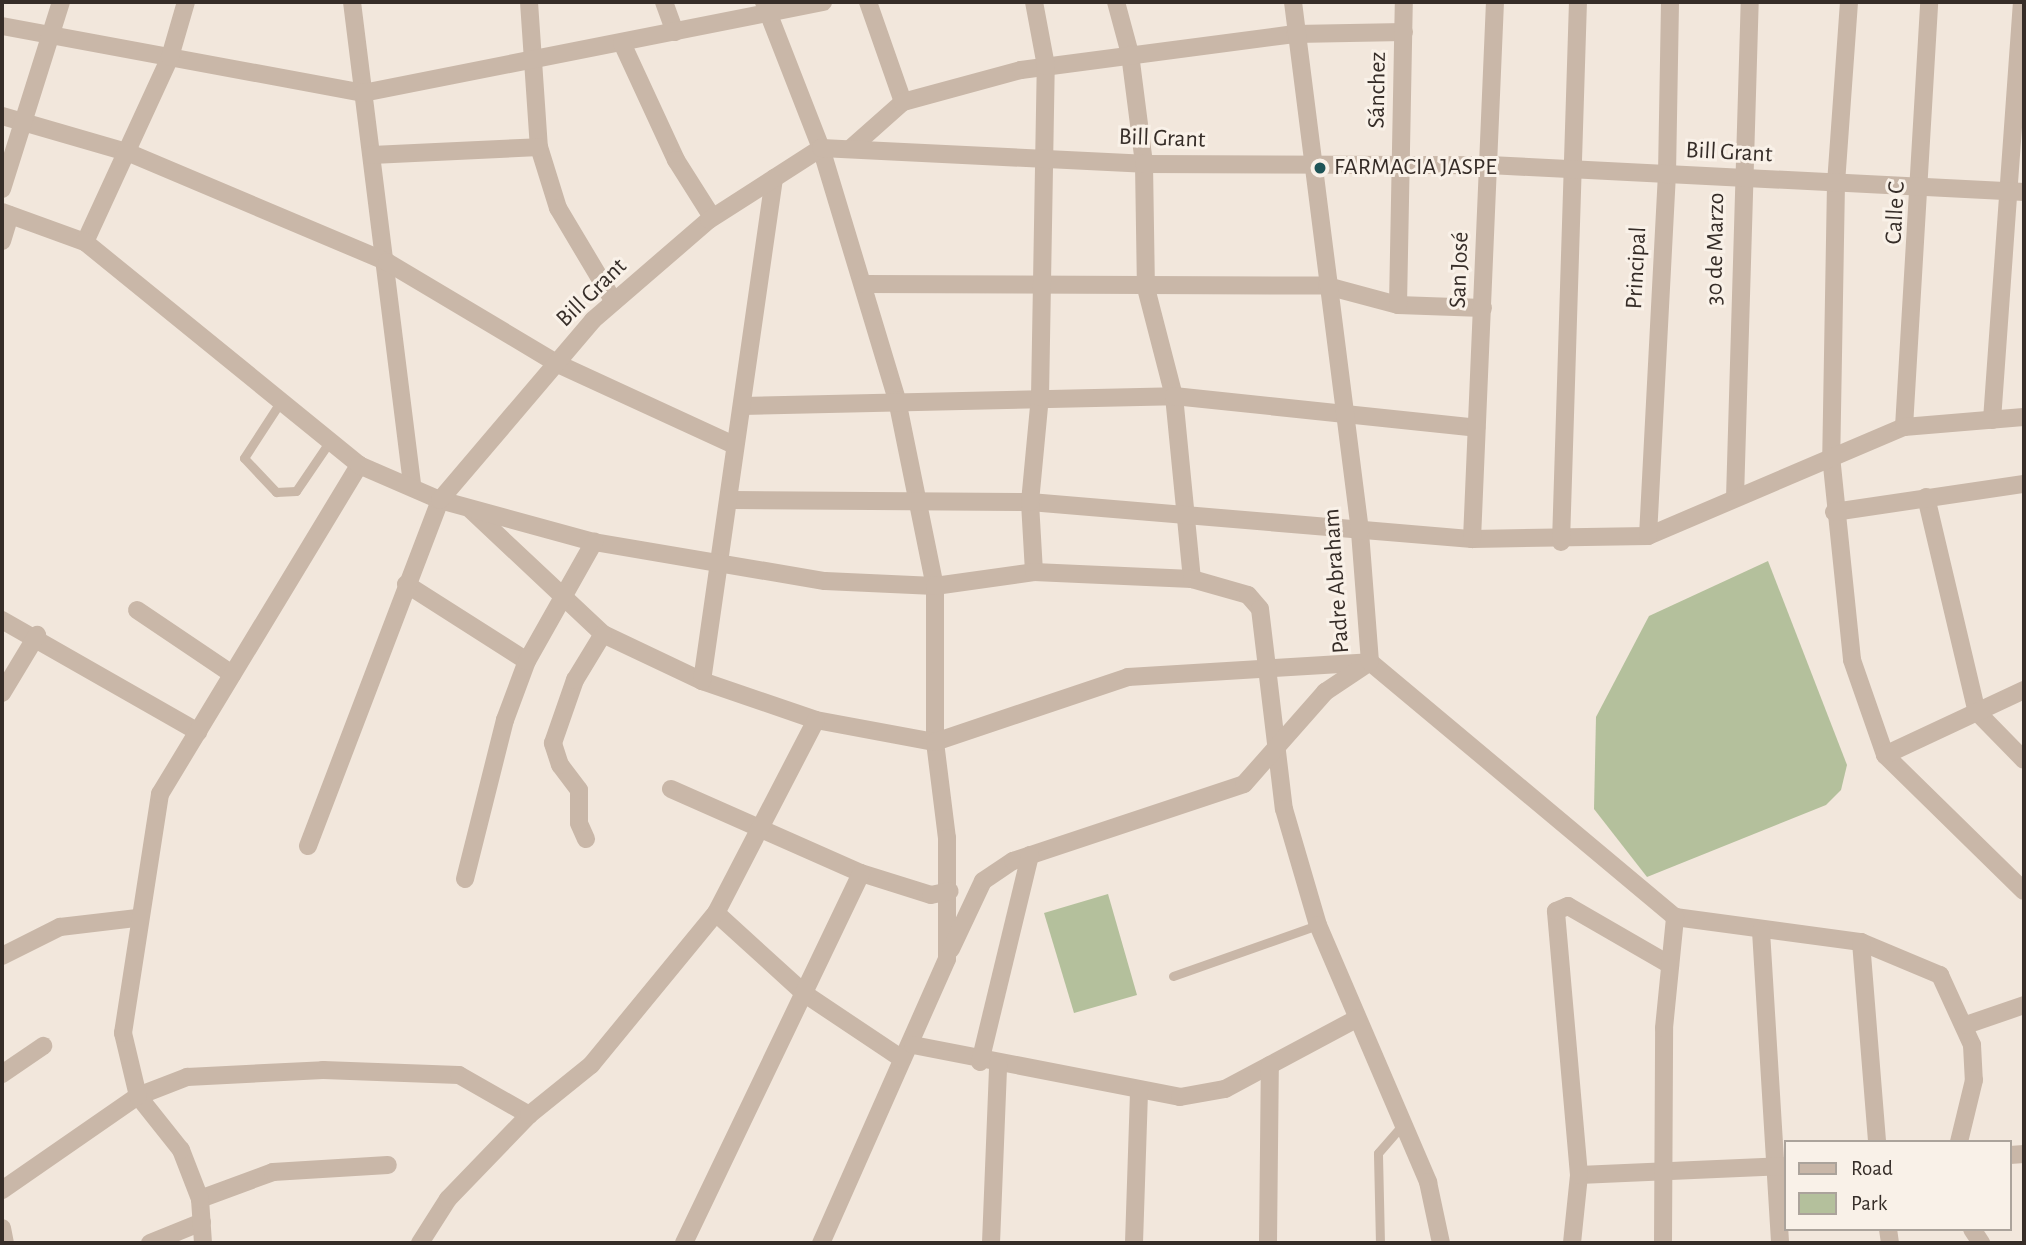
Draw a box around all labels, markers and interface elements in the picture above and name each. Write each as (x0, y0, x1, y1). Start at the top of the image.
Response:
street label: Sánchez (1363, 51, 1393, 129)
street label: Bill Grant (1118, 123, 1206, 155)
street label: Bill Grant (1685, 136, 1773, 170)
place label: FARMACIA JASPE (1334, 154, 1497, 182)
marker: FARMACIA JASPE (1312, 160, 1328, 176)
street label: Calle C (1880, 181, 1912, 245)
street label: 30 de Marzo (1701, 192, 1731, 306)
street label: Principal (1620, 226, 1654, 310)
street label: San José (1444, 231, 1476, 309)
street label: Bill Grant (551, 252, 633, 334)
street label: Padre Abraham (1318, 508, 1356, 654)
legend (1784, 1140, 2012, 1231)
text: Road (1851, 1158, 1893, 1179)
text: Park (1851, 1193, 1887, 1214)

